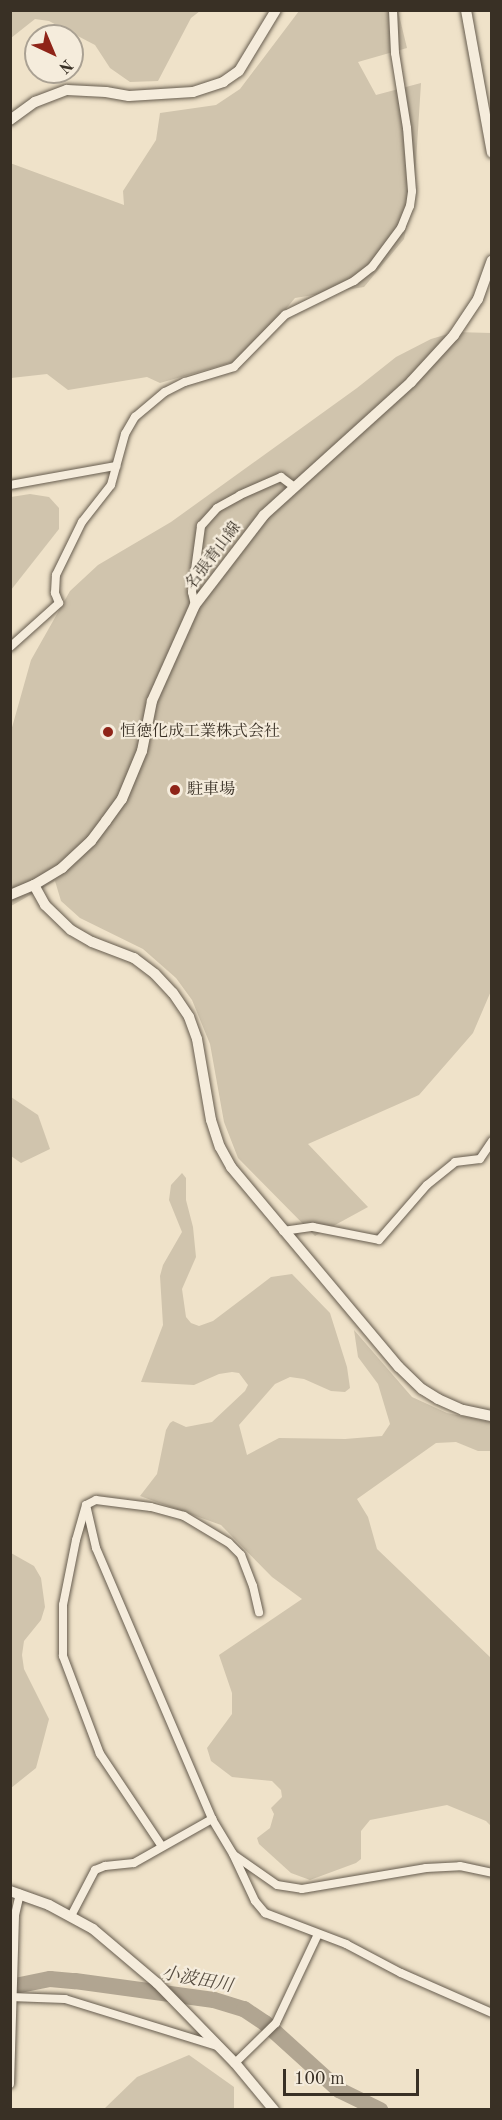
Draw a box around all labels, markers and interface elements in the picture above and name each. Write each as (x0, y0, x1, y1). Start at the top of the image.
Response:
north arrow (24, 24, 84, 84)
text: N (55, 55, 75, 76)
street label: 名張青山線 (182, 518, 246, 594)
place label: 恒徳化成工業株式会社 (120, 722, 280, 742)
marker: 恒徳化成工業株式会社 (101, 725, 115, 739)
place label: 駐車場 (187, 780, 235, 800)
marker: 駐車場 (168, 783, 182, 797)
water label: 小波田川 (160, 1963, 234, 1997)
scale bar (286, 2057, 422, 2095)
text: 100 m (294, 2070, 345, 2088)

